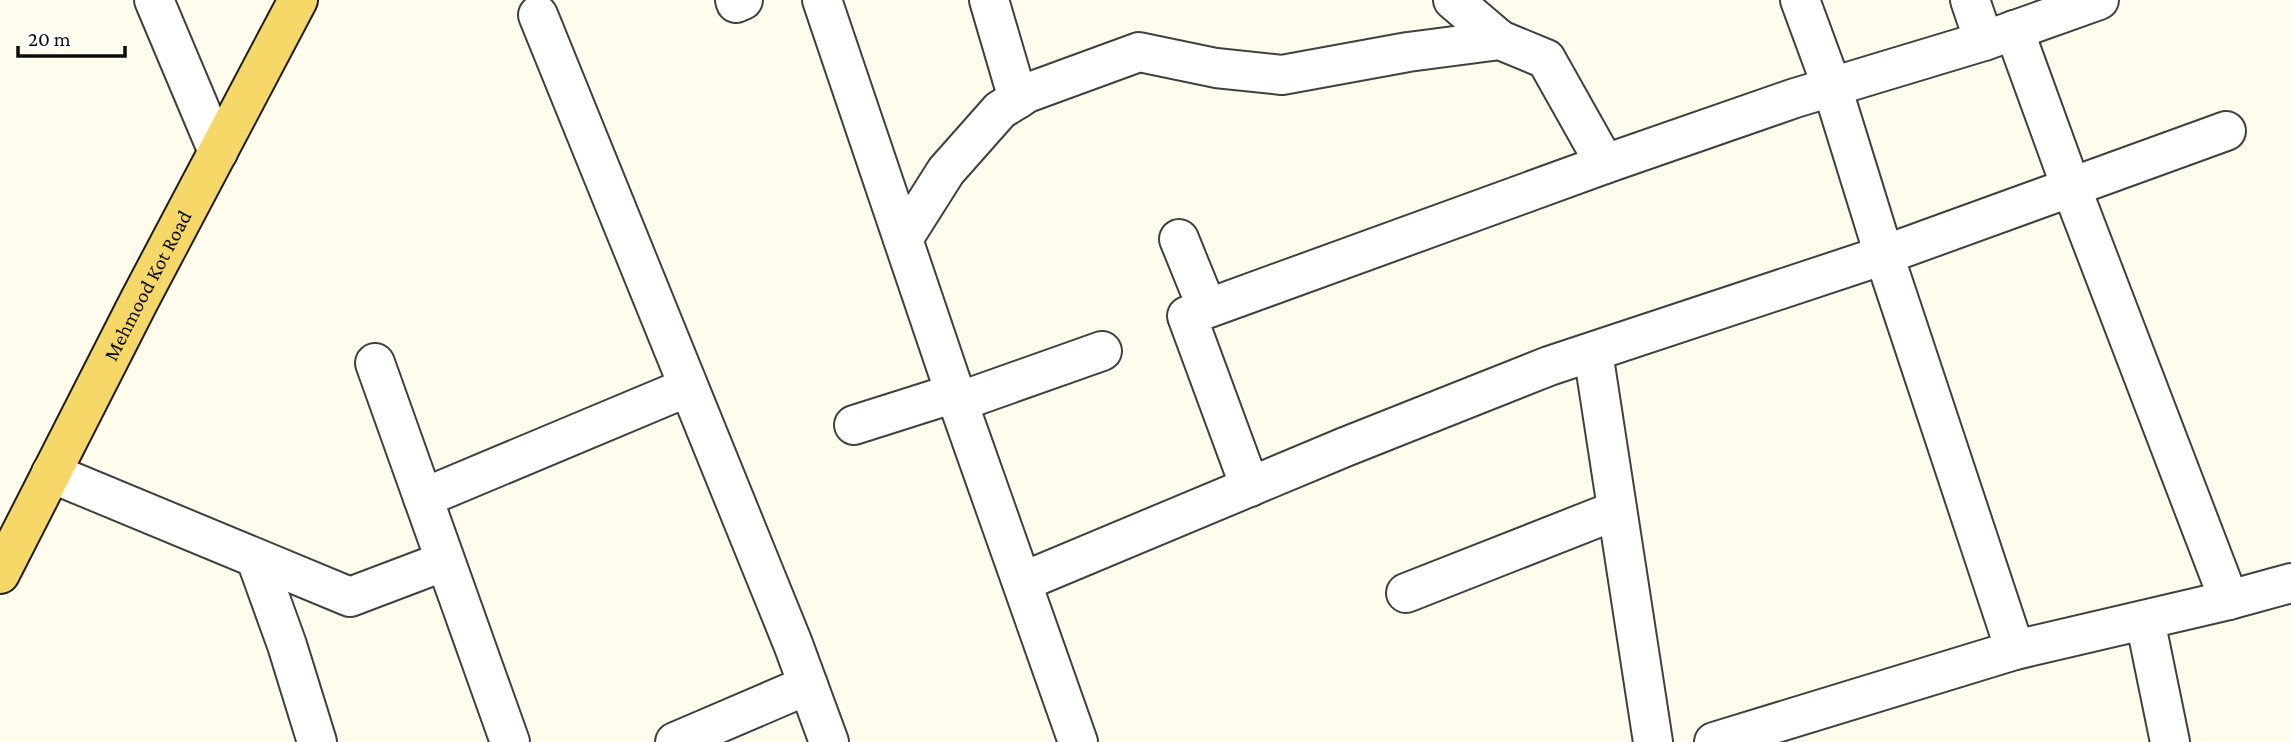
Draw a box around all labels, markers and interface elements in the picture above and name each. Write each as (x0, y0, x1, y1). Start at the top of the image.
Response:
scale bar (18, 14, 124, 58)
text: 20 m (28, 27, 71, 51)
street label: Mehmood Kot Road (99, 206, 197, 365)

